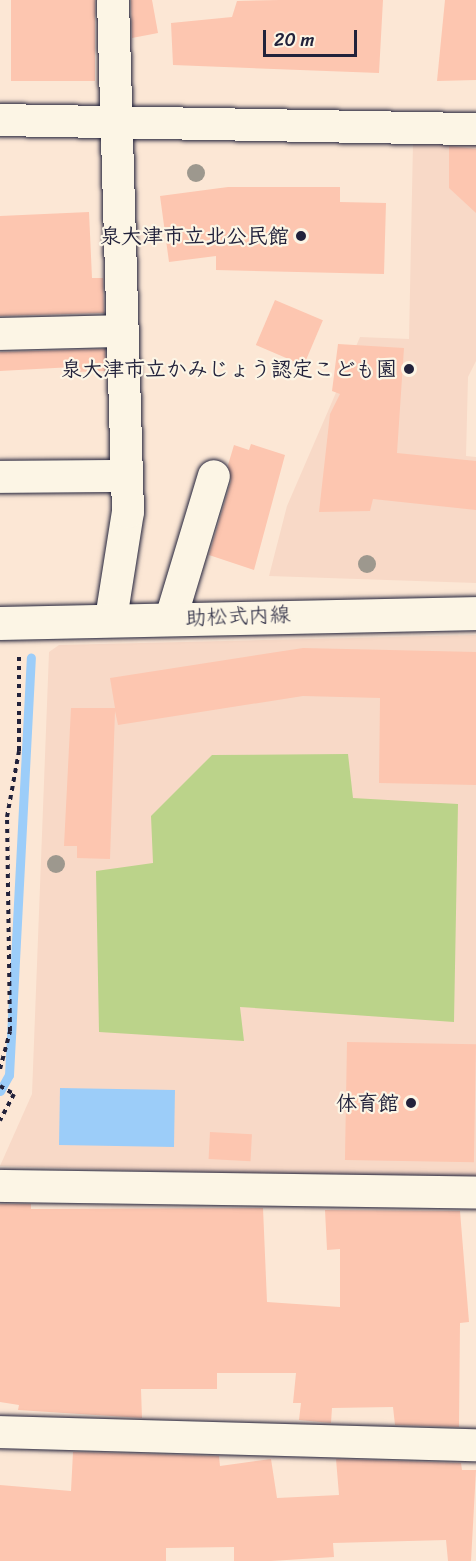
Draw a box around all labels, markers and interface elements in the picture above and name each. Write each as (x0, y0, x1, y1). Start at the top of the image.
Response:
scale bar (266, 18, 360, 56)
text: 20 m (274, 24, 314, 56)
place label: 泉大津市立北公民館 (100, 223, 289, 249)
marker: 泉大津市立北公民館 (294, 229, 308, 243)
place label: 泉大津市立かみじょう認定こども園 (61, 356, 397, 382)
marker: 泉大津市立かみじょう認定こども園 (402, 362, 416, 376)
street label: 助松式内線 (185, 602, 291, 630)
place label: 体育館 (336, 1090, 399, 1116)
marker: 体育館 (404, 1096, 418, 1110)

